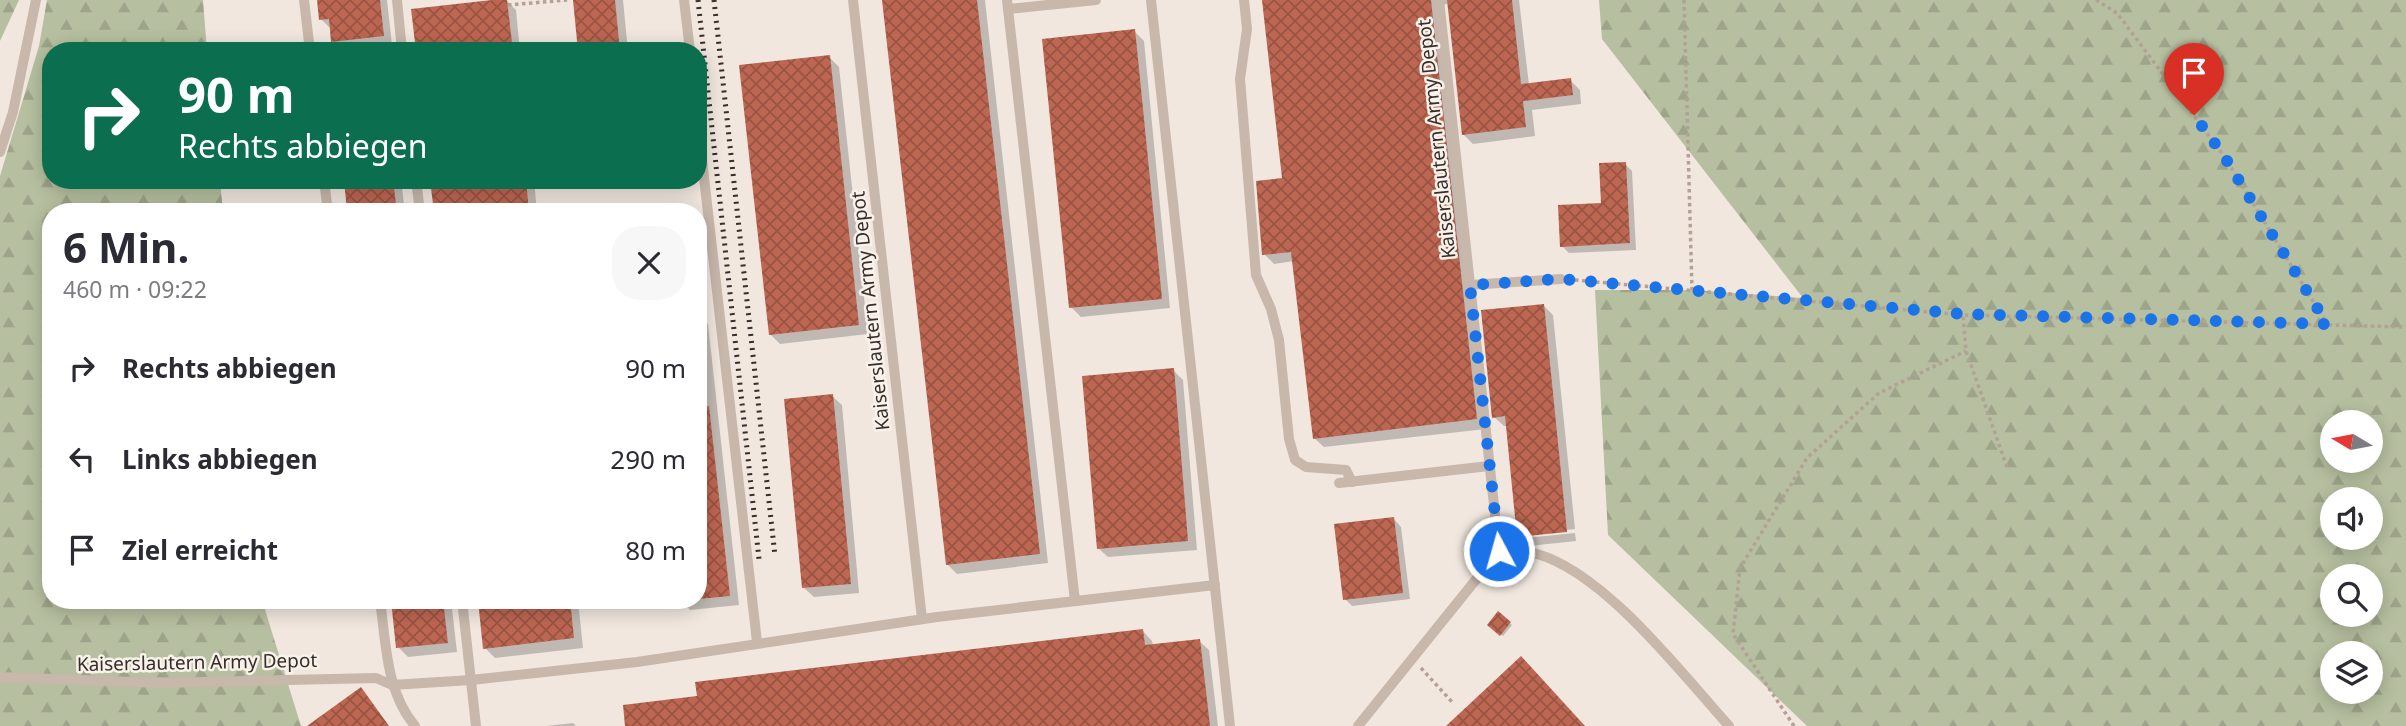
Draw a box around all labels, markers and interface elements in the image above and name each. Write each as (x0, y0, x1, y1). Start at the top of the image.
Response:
street label: Kaiserslautern Army Depot (1410, 18, 1461, 260)
pin (2164, 43, 2224, 115)
icon: arrive (2175, 54, 2213, 92)
text: 90 m (178, 61, 295, 127)
icon: right (63, 70, 154, 161)
text: Rechts abbiegen (178, 124, 427, 167)
street label: Kaiserslautern Army Depot (844, 190, 895, 432)
text: 6 Min. (63, 218, 189, 275)
button: close (612, 226, 686, 300)
text: 460 m · 09:22 (63, 273, 207, 305)
icon: right (63, 349, 101, 387)
text: Rechts abbiegen (122, 350, 337, 386)
text: 90 m (625, 350, 686, 386)
north arrow (2320, 410, 2384, 472)
map controls (2320, 410, 2383, 704)
icon: left (63, 440, 101, 478)
text: Links abbiegen (122, 441, 318, 477)
text: 290 m (610, 441, 686, 477)
button: sound (2320, 487, 2383, 550)
position arrow (1462, 514, 1536, 588)
icon: arrive (63, 531, 101, 569)
text: Ziel erreicht (122, 532, 278, 568)
text: 80 m (625, 532, 686, 568)
button: search (2320, 564, 2383, 627)
button: layers (2320, 641, 2383, 704)
street label: Kaiserslautern Army Depot (77, 647, 318, 677)

